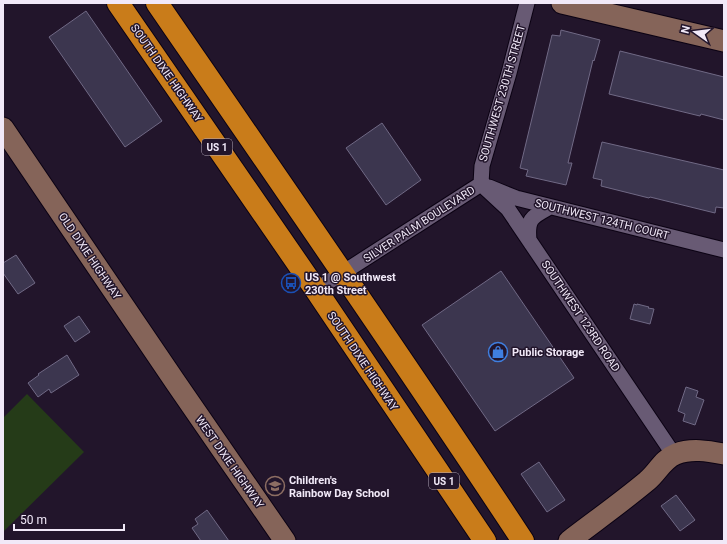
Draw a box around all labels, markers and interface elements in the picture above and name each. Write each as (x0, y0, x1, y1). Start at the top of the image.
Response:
north arrow (675, 12, 715, 52)
street label: SOUTH DIXIE HIGHWAY (128, 22, 206, 125)
street label: SOUTHWEST 230TH STREET (477, 23, 528, 163)
text: N (679, 24, 693, 35)
road number: US 1 (202, 139, 232, 155)
street label: SILVER PALM BOULEVARD (361, 183, 477, 265)
street label: SOUTHWEST 124TH COURT (533, 197, 671, 243)
street label: OLD DIXIE HIGHWAY (56, 211, 124, 302)
street label: SOUTHWEST 123RD ROAD (539, 258, 623, 374)
place label: US 1 @ Southwest 230th Street (305, 271, 396, 297)
bus stop icon: US 1 @ Southwest 230th Street (280, 272, 302, 294)
street label: SOUTH DIXIE HIGHWAY (325, 309, 401, 414)
shop icon: Public Storage (487, 341, 509, 363)
place label: Public Storage (512, 346, 584, 359)
street label: WEST DIXIE HIGHWAY (193, 414, 267, 511)
road number: US 1 (429, 473, 459, 489)
place label: Children's Rainbow Day School (289, 474, 390, 500)
school or university icon: Children's Rainbow Day School (264, 475, 286, 497)
scale bar (14, 506, 124, 532)
text: 50 m (20, 513, 47, 527)

